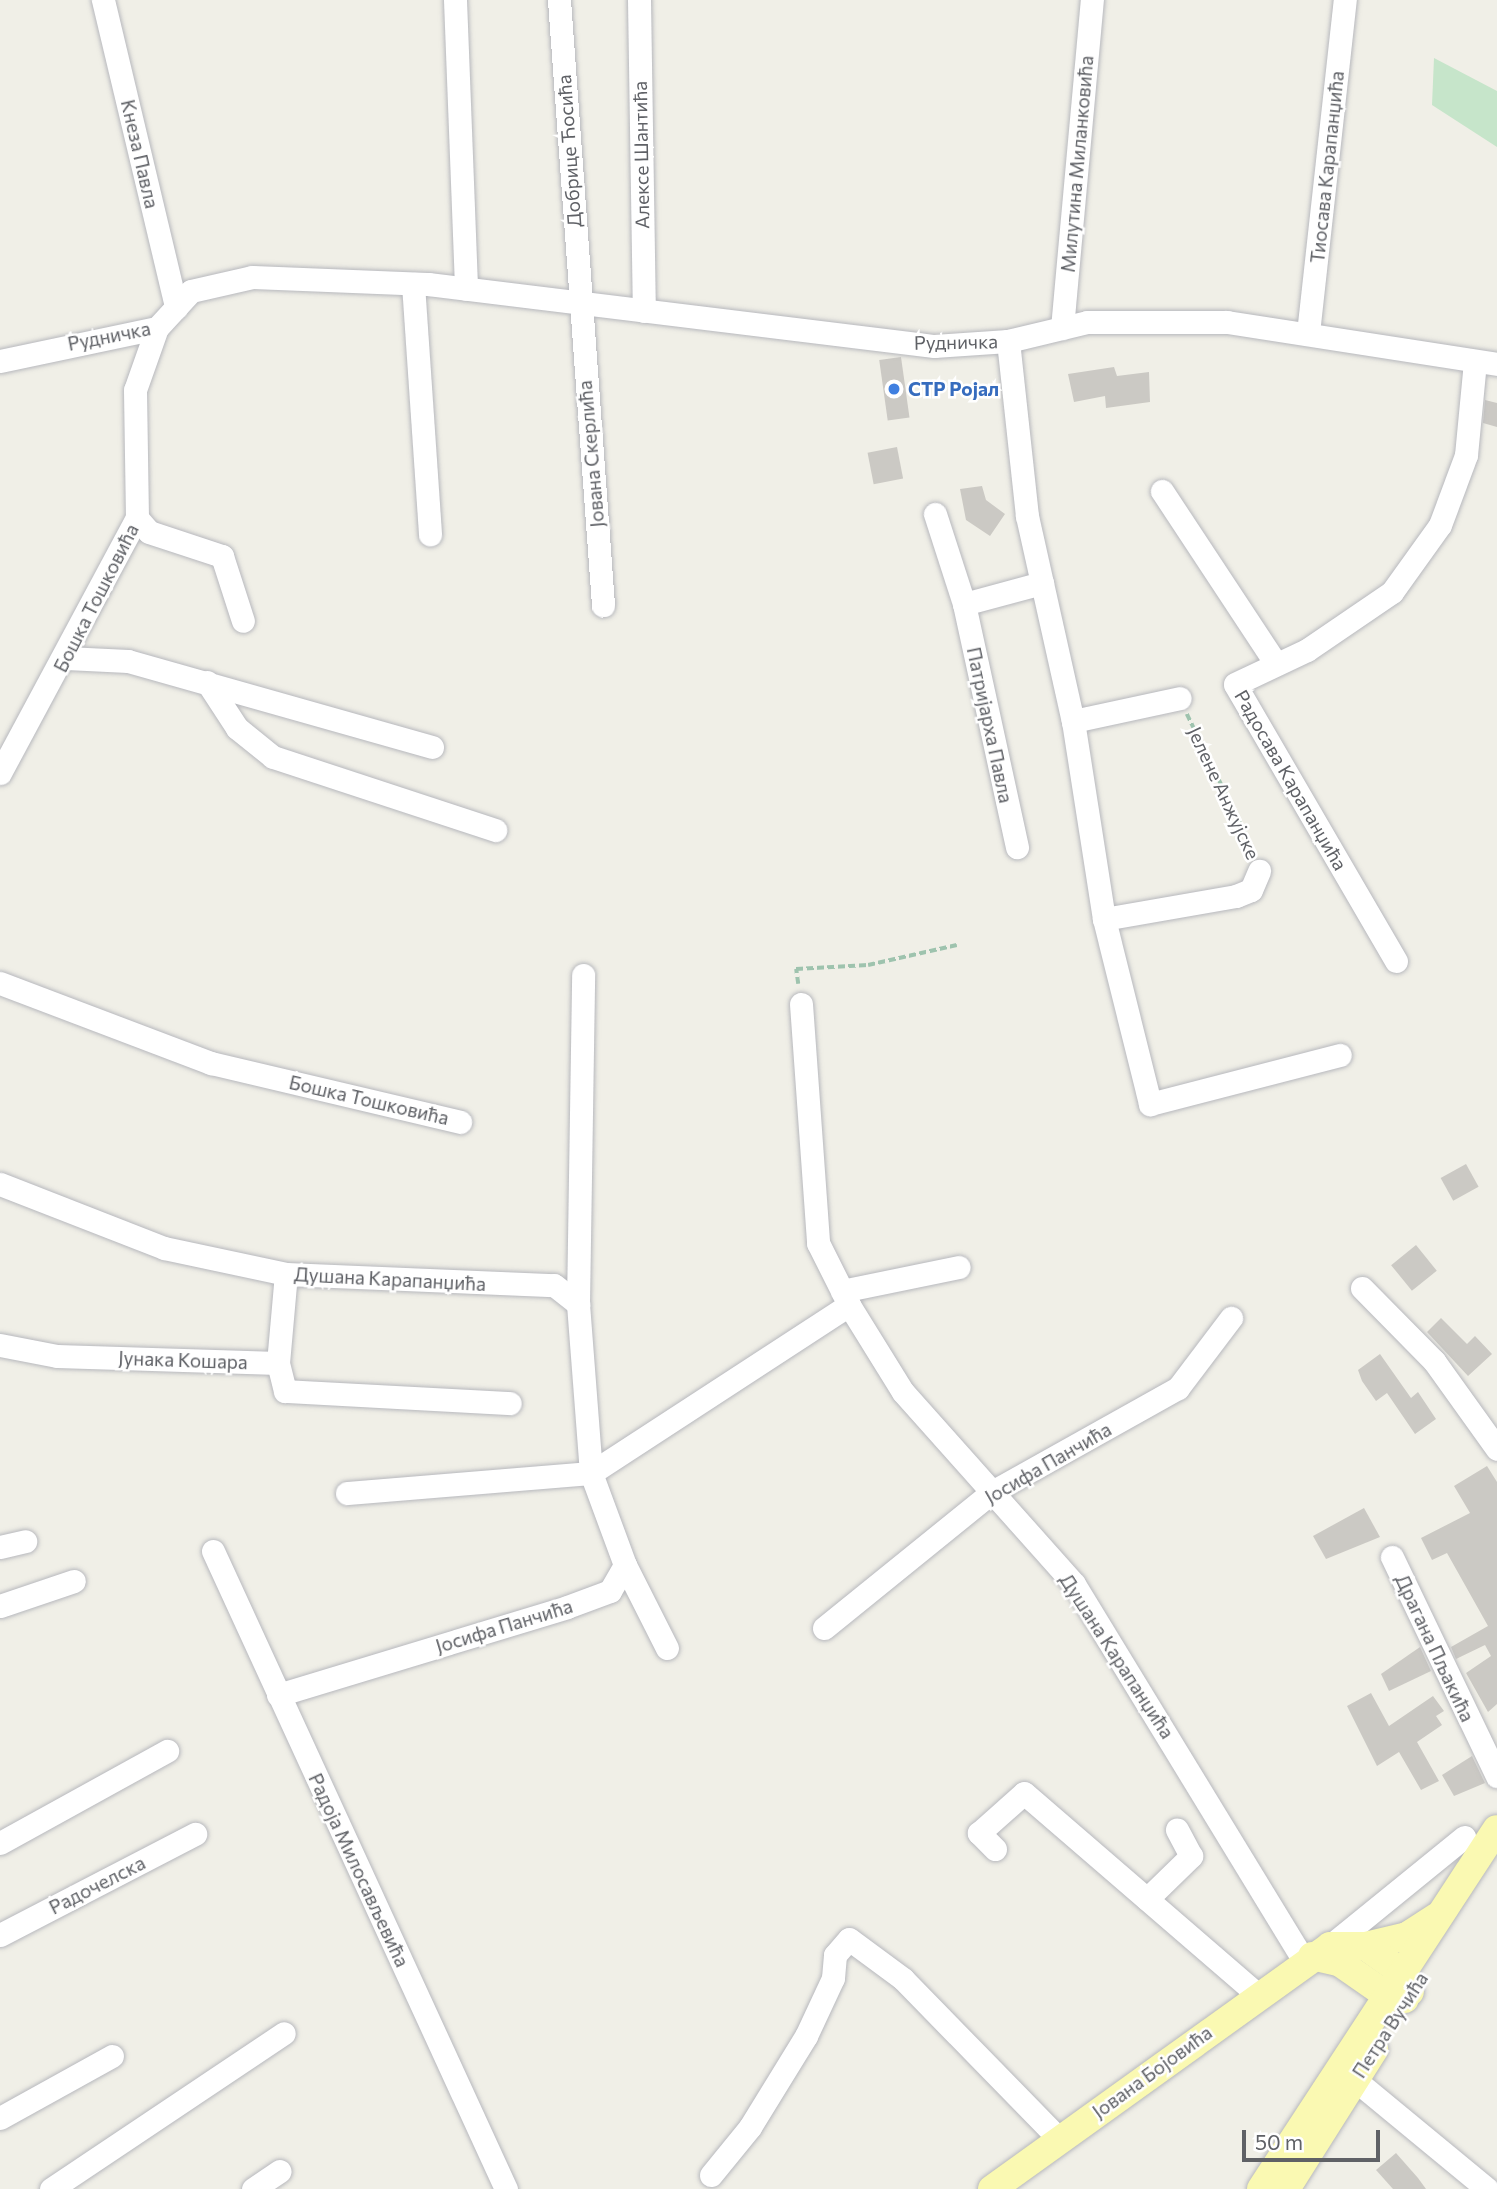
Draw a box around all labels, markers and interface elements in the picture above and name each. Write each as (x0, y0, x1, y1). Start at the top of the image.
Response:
street label: Милутина Миланковића (1056, 55, 1098, 273)
street label: Тиосава Карапанџића (1306, 70, 1348, 264)
street label: Добрице Ћосића (552, 74, 586, 228)
street label: Алексе Шантића (628, 81, 654, 229)
street label: Кнеза Павла (116, 97, 164, 211)
street label: Рудничка (66, 317, 152, 355)
street label: Рудничка (914, 330, 998, 354)
place label: СТР Ројал (908, 378, 999, 400)
street label: Јована Скерлића (573, 379, 609, 529)
marker: СТР Ројал (886, 381, 902, 397)
street label: Бошка Тошковића (49, 520, 143, 676)
street label: Патријарха Павла (962, 645, 1018, 805)
street label: Радосава Карапанџића (1230, 686, 1352, 874)
street label: Јелене Анжујске (1183, 723, 1265, 863)
street label: Бошка Тошковића (287, 1071, 451, 1129)
street label: Душана Карапанџића (294, 1263, 486, 1295)
street label: Јунака Кошара (118, 1346, 248, 1374)
street label: Јосифа Панчића (981, 1418, 1115, 1508)
street label: Душана Карапанџића (1055, 1569, 1179, 1743)
street label: Драгана Пљакића (1391, 1571, 1479, 1725)
street label: Јосифа Панчића (433, 1594, 575, 1658)
street label: Радоја Милосављевића (304, 1770, 414, 1970)
street label: Радочелска (45, 1851, 149, 1919)
street label: Петра Вучића (1347, 1968, 1433, 2082)
street label: Јована Бојовића (1088, 2021, 1216, 2123)
scale bar (1245, 2116, 1383, 2160)
text: 50 m (1255, 2129, 1303, 2154)

